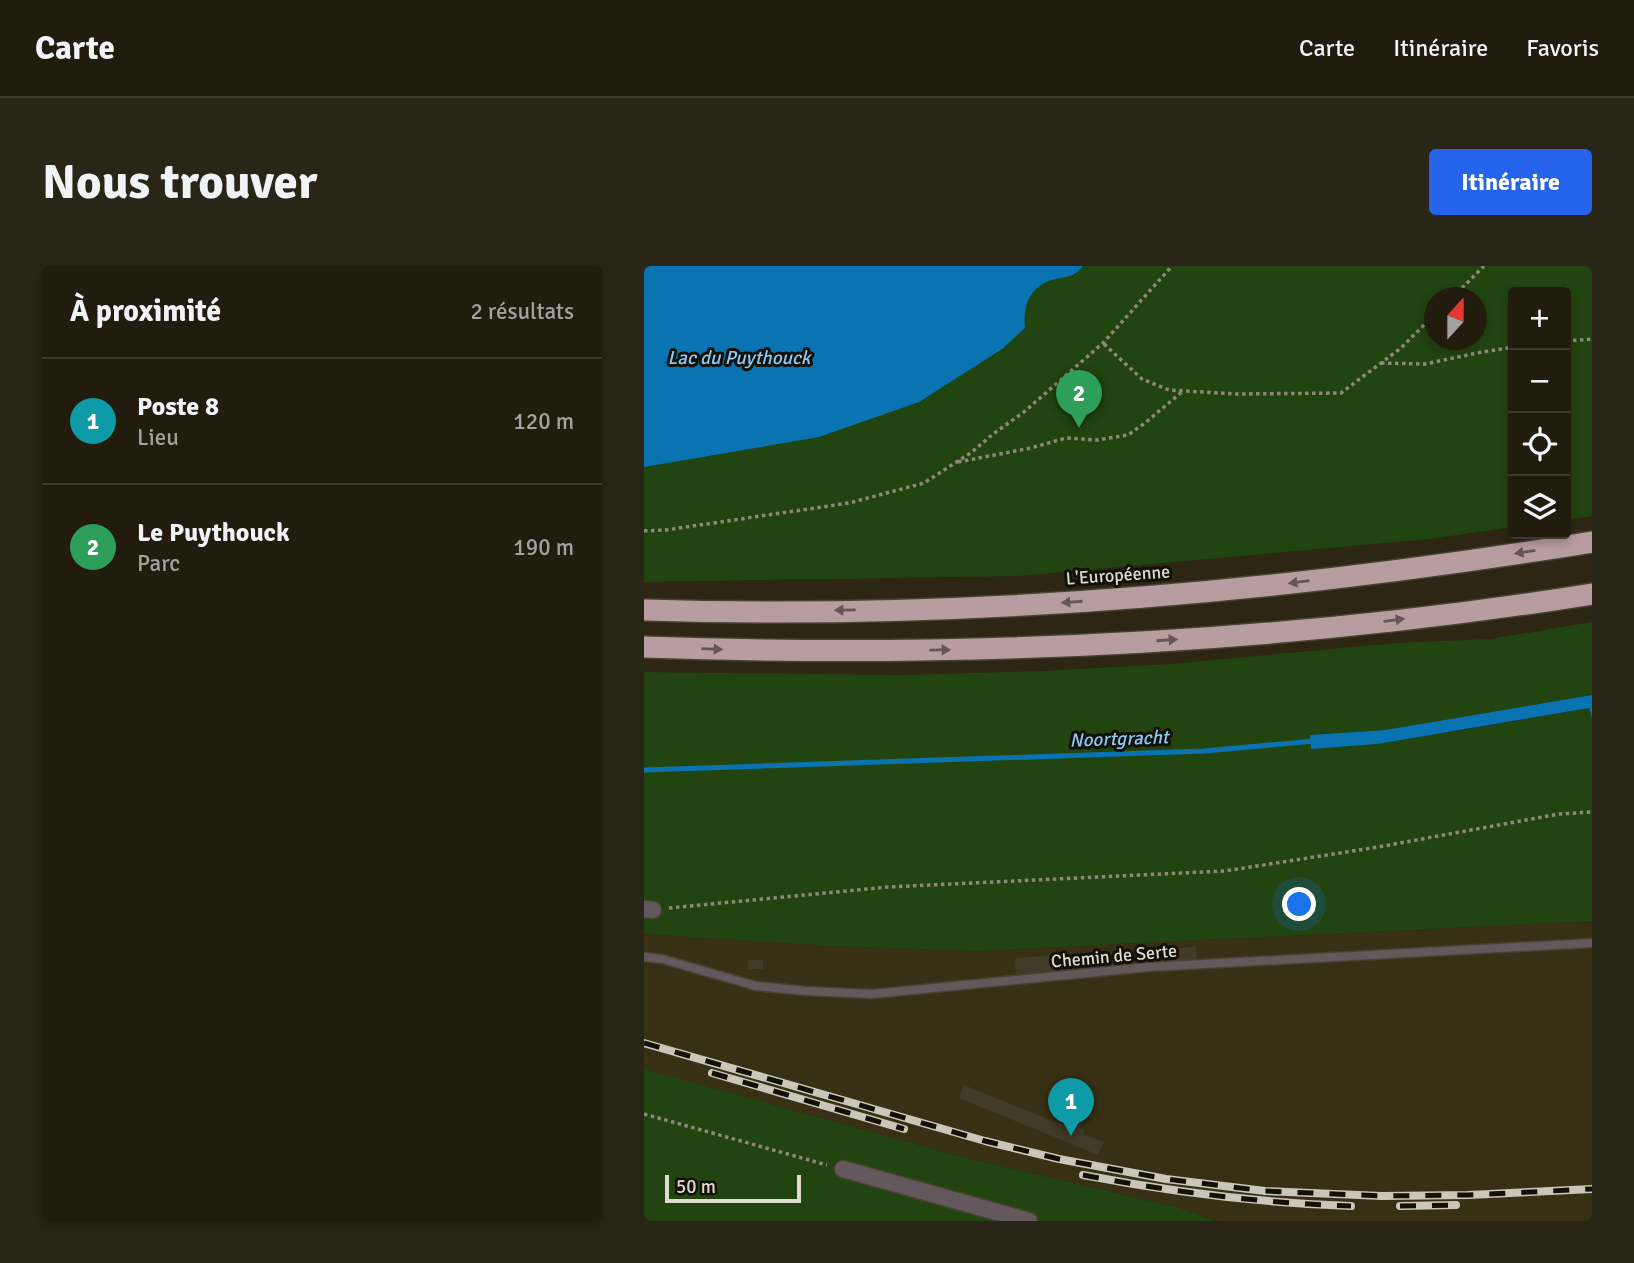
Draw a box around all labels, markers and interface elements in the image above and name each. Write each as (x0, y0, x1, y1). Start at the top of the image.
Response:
text: Carte (35, 28, 115, 69)
text: Carte (1299, 33, 1355, 63)
text: Itinéraire (1393, 33, 1488, 63)
text: Favoris (1526, 33, 1599, 63)
button: Itinéraire (1429, 149, 1592, 215)
text: Nous trouver (42, 152, 317, 212)
north arrow (1424, 287, 1487, 350)
map controls (1508, 287, 1571, 539)
button: + (1508, 287, 1571, 350)
text: À proximité (70, 293, 221, 330)
text: 2 résultats (470, 297, 574, 326)
water label: Lac du Puythouck (668, 346, 812, 370)
button: − (1508, 350, 1571, 413)
pin: 2 (1056, 370, 1102, 428)
text: Poste 8 (137, 391, 219, 423)
text: 1 (87, 407, 99, 436)
text: 120 m (513, 407, 574, 436)
button: locate (1508, 413, 1571, 476)
text: Lieu (137, 423, 179, 452)
button: layers (1508, 476, 1571, 539)
text: Le Puythouck (137, 517, 290, 549)
text: 2 (87, 533, 99, 562)
text: 190 m (513, 533, 574, 562)
one-way arrow (1513, 547, 1535, 558)
text: Parc (137, 549, 180, 578)
street label: L'Européenne (1065, 560, 1171, 590)
one-way arrow (1288, 577, 1310, 588)
one-way arrow (1061, 596, 1083, 607)
one-way arrow (834, 605, 856, 616)
one-way arrow (1383, 615, 1405, 626)
one-way arrow (1156, 635, 1178, 646)
one-way arrow (701, 643, 723, 655)
one-way arrow (929, 644, 951, 656)
water label: Noortgracht (1069, 725, 1171, 753)
your location (1282, 887, 1316, 921)
street label: Chemin de Serte (1050, 940, 1178, 972)
pin: 1 (1048, 1078, 1094, 1136)
scale bar (665, 1172, 802, 1204)
text: 50 m (676, 1175, 716, 1199)

